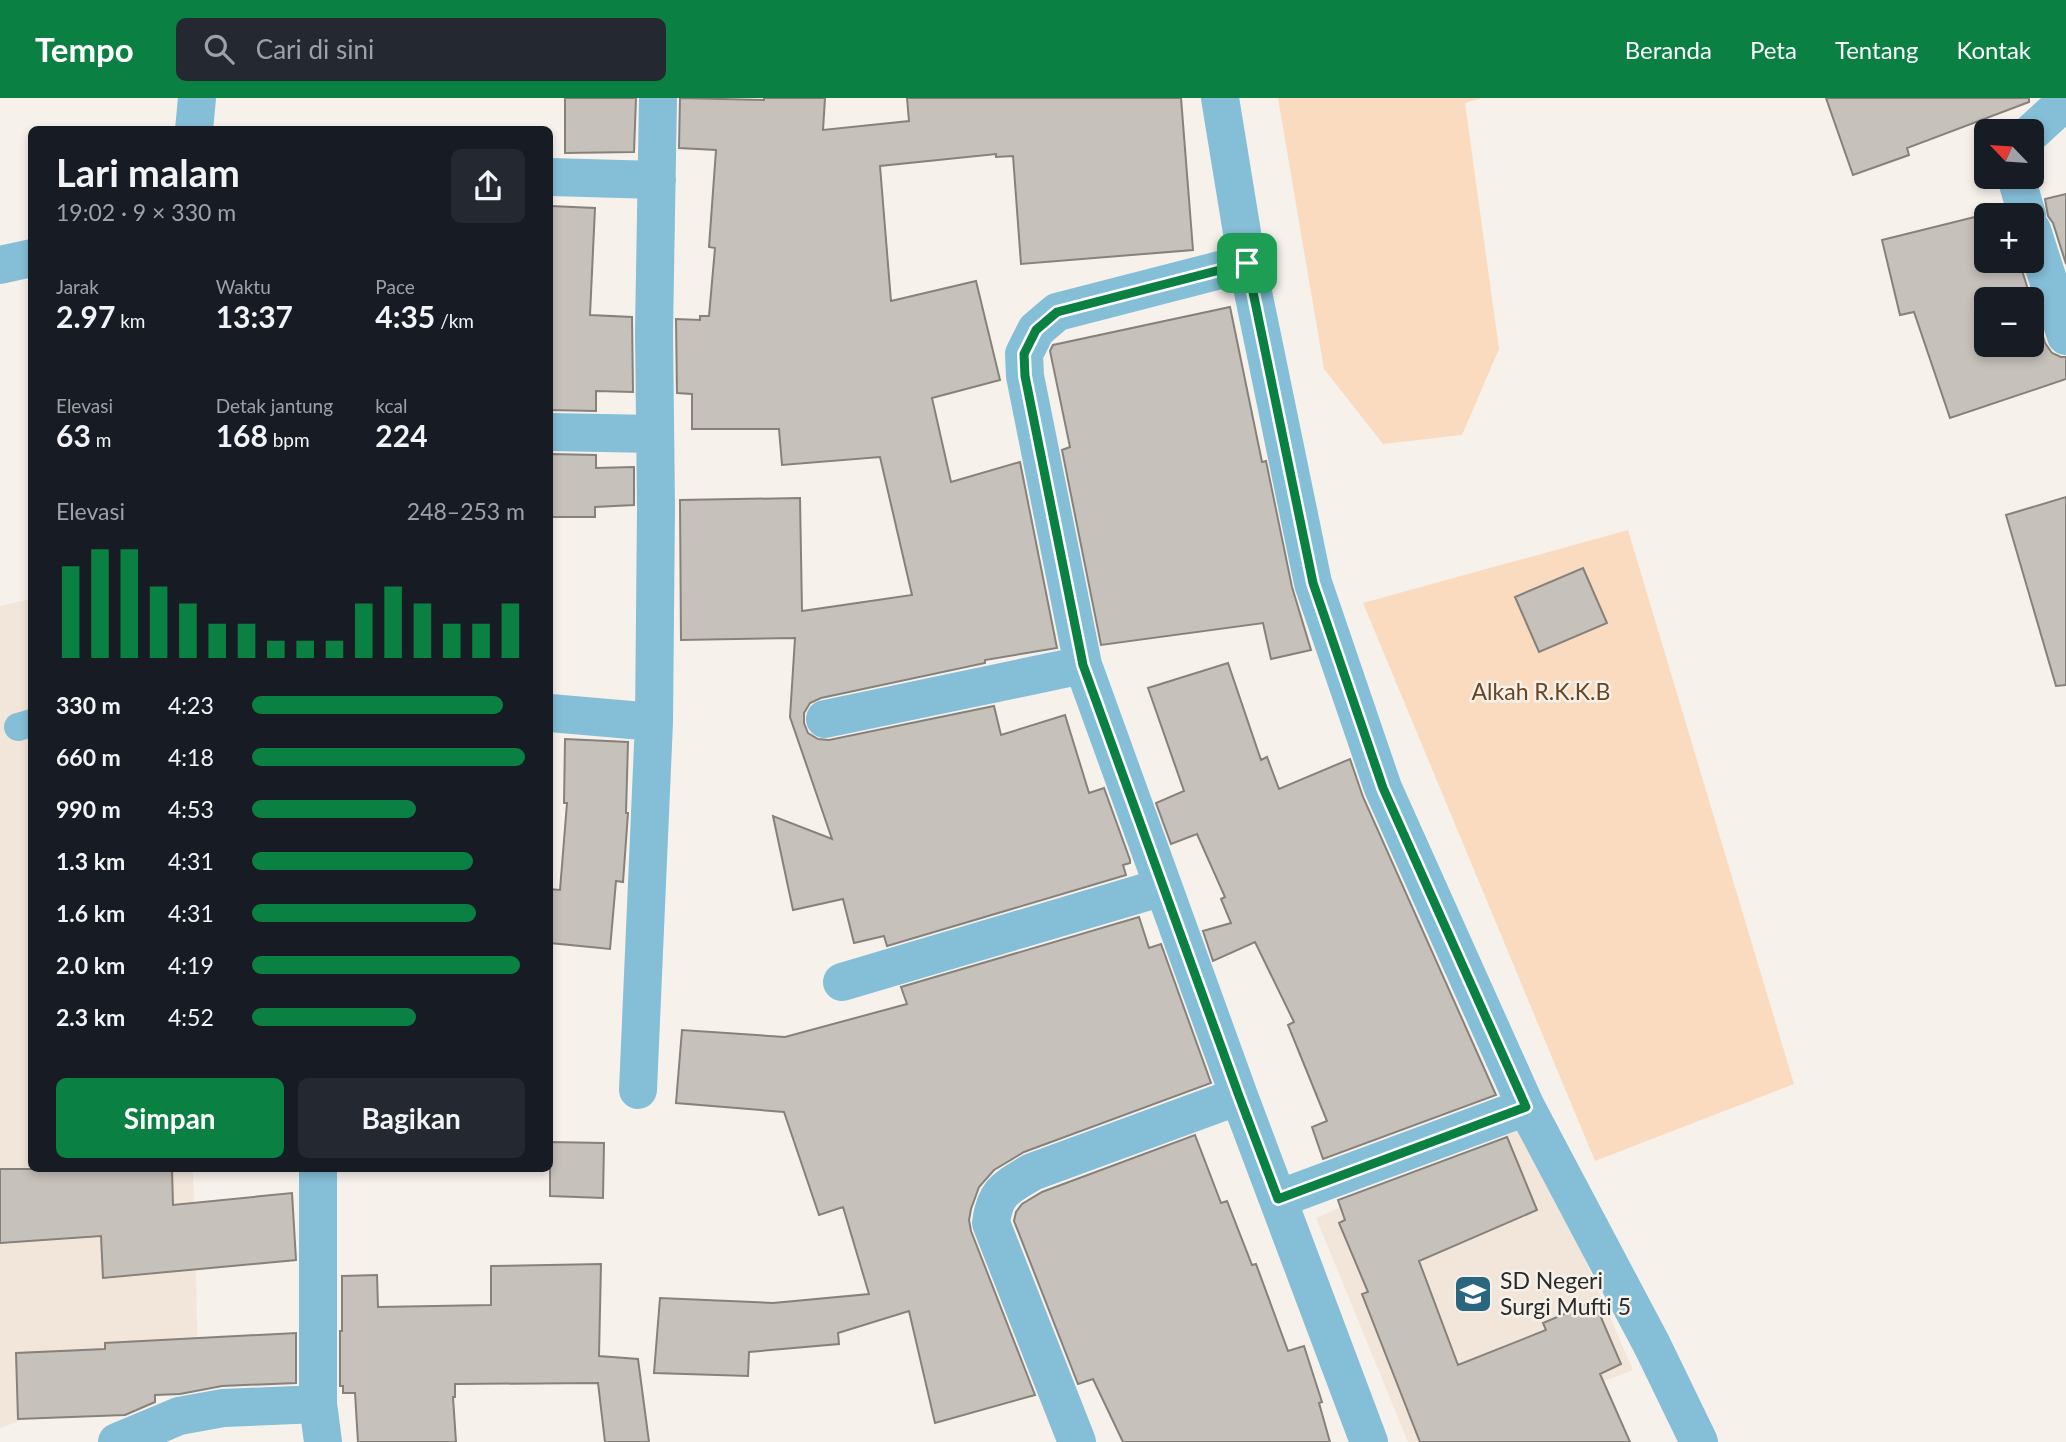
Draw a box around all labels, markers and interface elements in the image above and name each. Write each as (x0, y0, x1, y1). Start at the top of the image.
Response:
search box (176, 18, 666, 81)
text: Tempo (35, 29, 134, 69)
icon: search (200, 30, 238, 68)
text: Cari di sini (256, 33, 374, 65)
text: Beranda (1625, 35, 1712, 64)
text: Peta (1750, 35, 1797, 64)
text: Tentang (1835, 35, 1918, 64)
text: Kontak (1956, 35, 2031, 64)
north arrow (1974, 119, 2044, 189)
map controls (1974, 119, 2044, 357)
text: Lari malam (56, 149, 240, 195)
button: share (451, 149, 525, 223)
text: 19:02 · 9 × 330 m (56, 198, 236, 226)
button: + (1974, 203, 2044, 273)
pin (1217, 233, 1277, 293)
icon: arrive (1228, 244, 1266, 282)
text: Jarak (56, 275, 99, 298)
text: Waktu (216, 275, 271, 298)
text: Pace (375, 275, 415, 298)
button: − (1974, 287, 2044, 357)
text: 2.97 (56, 298, 115, 334)
text: 13:37 (216, 298, 293, 334)
text: 4:35 (375, 298, 435, 334)
text: km (115, 309, 145, 332)
text: /km (435, 309, 474, 332)
text: Elevasi (56, 394, 113, 417)
text: Detak jantung (216, 394, 333, 417)
text: kcal (375, 394, 407, 417)
text: 63 (56, 417, 91, 453)
text: 168 (216, 417, 268, 453)
text: 224 (375, 417, 428, 453)
text: m (91, 428, 111, 451)
text: bpm (268, 428, 310, 451)
text: Elevasi (56, 497, 125, 525)
text: 248–253 m (407, 497, 525, 525)
park label: Alkah R.K.K.B (1472, 677, 1610, 705)
text: 330 m (56, 691, 121, 719)
text: 4:23 (168, 691, 214, 719)
text: 660 m (56, 743, 121, 771)
text: 4:18 (168, 743, 214, 771)
text: 990 m (56, 795, 121, 823)
text: 4:53 (168, 795, 214, 823)
text: 1.3 km (56, 847, 125, 875)
text: 4:31 (168, 847, 214, 875)
text: 1.6 km (56, 899, 125, 927)
text: 4:31 (168, 899, 214, 927)
text: 2.0 km (56, 951, 125, 979)
text: 4:19 (168, 951, 214, 979)
text: 2.3 km (56, 1003, 125, 1031)
text: 4:52 (168, 1003, 214, 1031)
button: Simpan (56, 1078, 284, 1158)
button: Bagikan (298, 1078, 525, 1158)
place label: SD Negeri Surgi Mufti 5 (1500, 1266, 1631, 1320)
school or university icon: SD Negeri Surgi Mufti 5 (1452, 1273, 1494, 1315)

